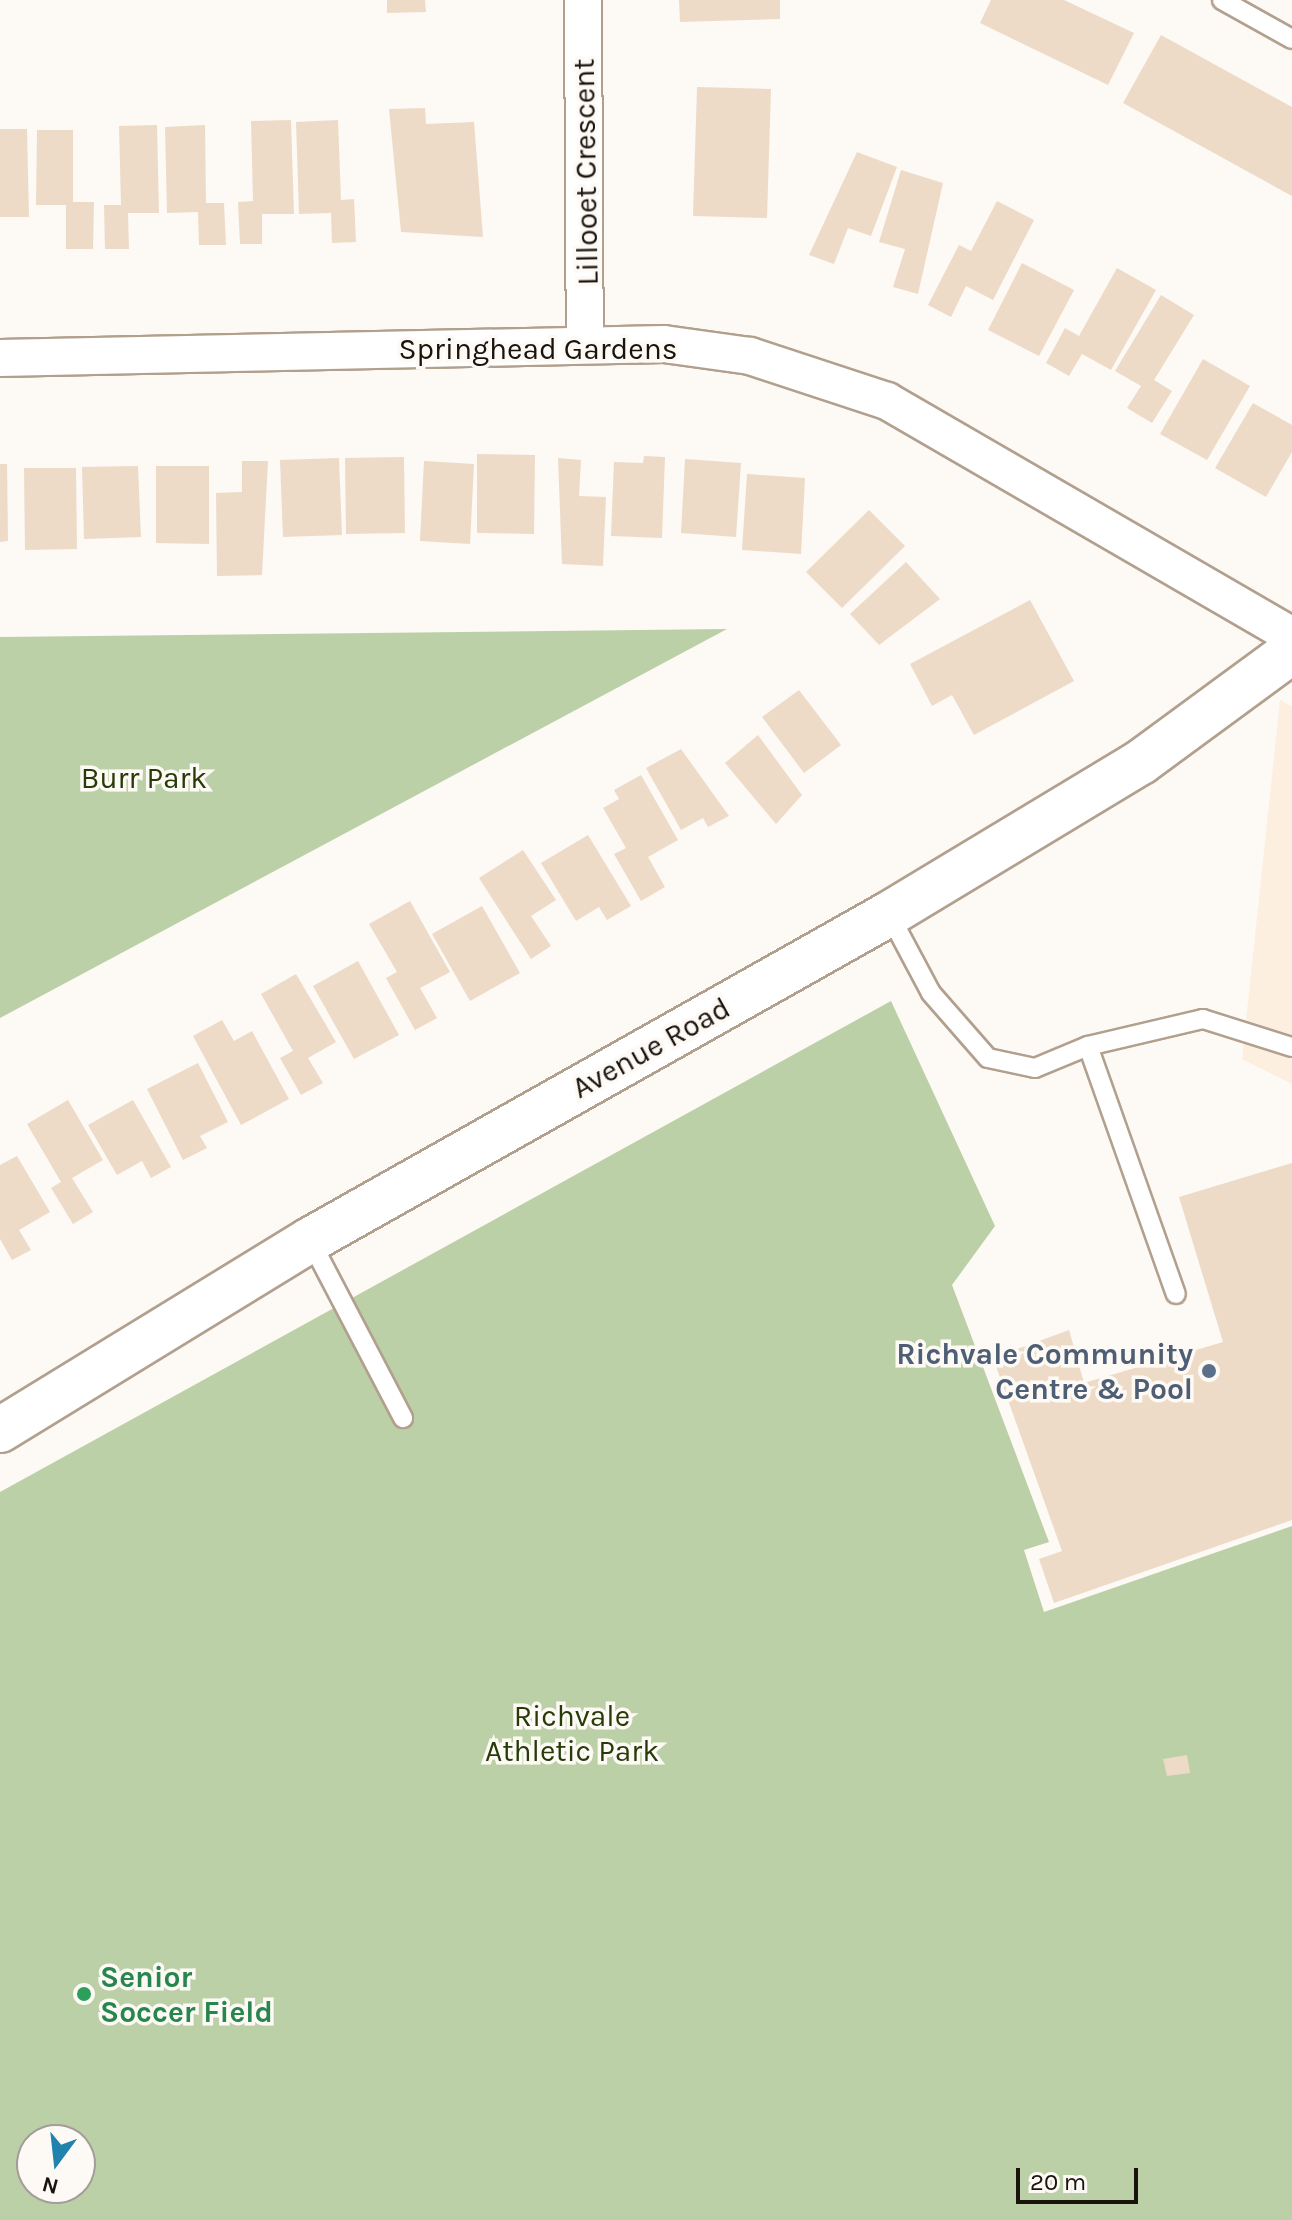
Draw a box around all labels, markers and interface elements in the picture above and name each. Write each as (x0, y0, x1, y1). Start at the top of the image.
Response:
street label: Lillooet Crescent (566, 58, 606, 286)
street label: Springhead Gardens (398, 331, 678, 367)
park label: Burr Park (81, 760, 207, 796)
street label: Avenue Road (566, 990, 736, 1106)
place label: Richvale Community Centre & Pool (896, 1336, 1193, 1406)
marker: Richvale Community Centre & Pool (1200, 1362, 1218, 1380)
park label: Richvale Athletic Park (485, 1698, 659, 1768)
place label: Senior Soccer Field (100, 1959, 273, 2030)
marker: Senior Soccer Field (75, 1985, 93, 2003)
north arrow (16, 2124, 96, 2204)
scale bar (1020, 2152, 1142, 2202)
text: 20 m (1030, 2168, 1086, 2196)
text: N (39, 2171, 61, 2200)

